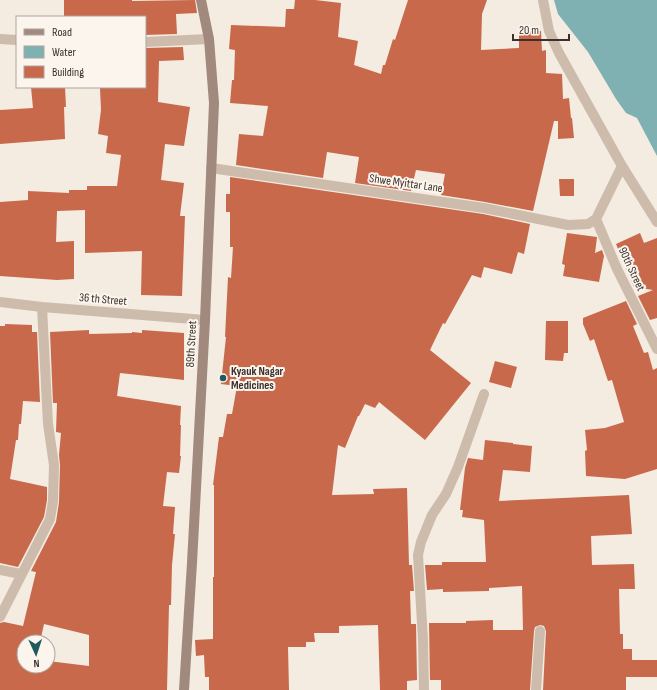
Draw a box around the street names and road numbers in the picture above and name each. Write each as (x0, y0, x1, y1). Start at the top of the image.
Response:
street label: Shwe Myittar Lane (368, 171, 444, 196)
street label: 90th Street (615, 245, 648, 294)
street label: 36 th Street (78, 290, 128, 309)
street label: 89th Street (183, 320, 200, 368)

